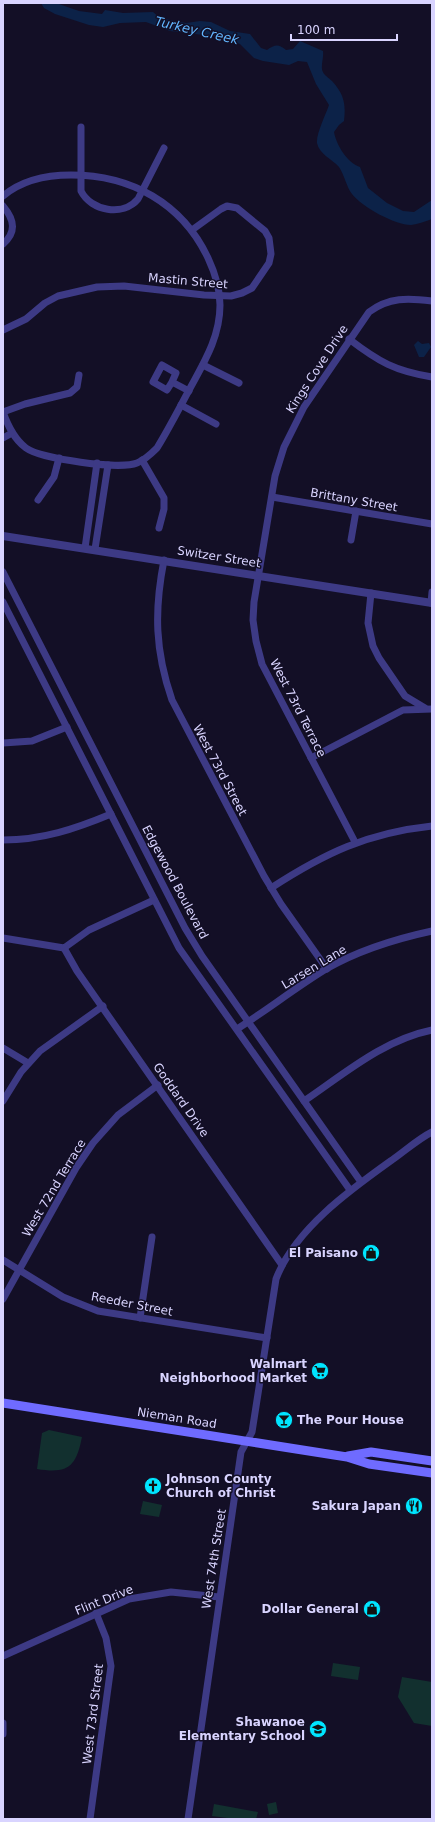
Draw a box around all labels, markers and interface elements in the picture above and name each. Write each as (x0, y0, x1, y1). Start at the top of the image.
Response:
water label: Turkey Creek (154, 14, 241, 48)
scale bar (291, 16, 397, 42)
text: 100 m (297, 23, 335, 37)
street label: Mastin Street (148, 271, 229, 291)
street label: Kings Cove Drive (283, 322, 351, 416)
street label: Brittany Street (309, 485, 399, 515)
street label: Switzer Street (176, 543, 262, 571)
street label: West 73rd Terrace (267, 657, 329, 759)
street label: West 73rd Street (190, 722, 250, 818)
street label: Edgewood Boulevard (139, 823, 211, 941)
street label: Larsen Lane (279, 942, 349, 992)
street label: Goddard Drive (150, 1060, 212, 1140)
street label: West 72nd Terrace (19, 1137, 89, 1239)
shop icon: El Paisano (361, 1243, 381, 1263)
place label: El Paisano (289, 1246, 358, 1260)
street label: Reeder Street (90, 1289, 174, 1319)
place label: Walmart Neighborhood Market (160, 1357, 307, 1385)
supermarket icon: Walmart Neighborhood Market (310, 1361, 330, 1381)
street label: Nieman Road (136, 1405, 218, 1431)
bar icon: The Pour House (274, 1410, 294, 1430)
place label: The Pour House (297, 1413, 404, 1427)
place label: Johnson County Church of Christ (165, 1472, 276, 1500)
church icon: Johnson County Church of Christ (143, 1476, 163, 1496)
restaurant icon: Sakura Japan (404, 1496, 424, 1516)
place label: Sakura Japan (312, 1499, 401, 1513)
street label: West 74th Street (199, 1508, 229, 1610)
street label: Flint Drive (73, 1582, 135, 1618)
shop icon: Dollar General (362, 1599, 382, 1619)
place label: Dollar General (262, 1602, 359, 1616)
street label: West 73rd Street (80, 1663, 106, 1765)
place label: Shawanoe Elementary School (179, 1715, 305, 1743)
school or university icon: Shawanoe Elementary School (308, 1719, 328, 1739)

